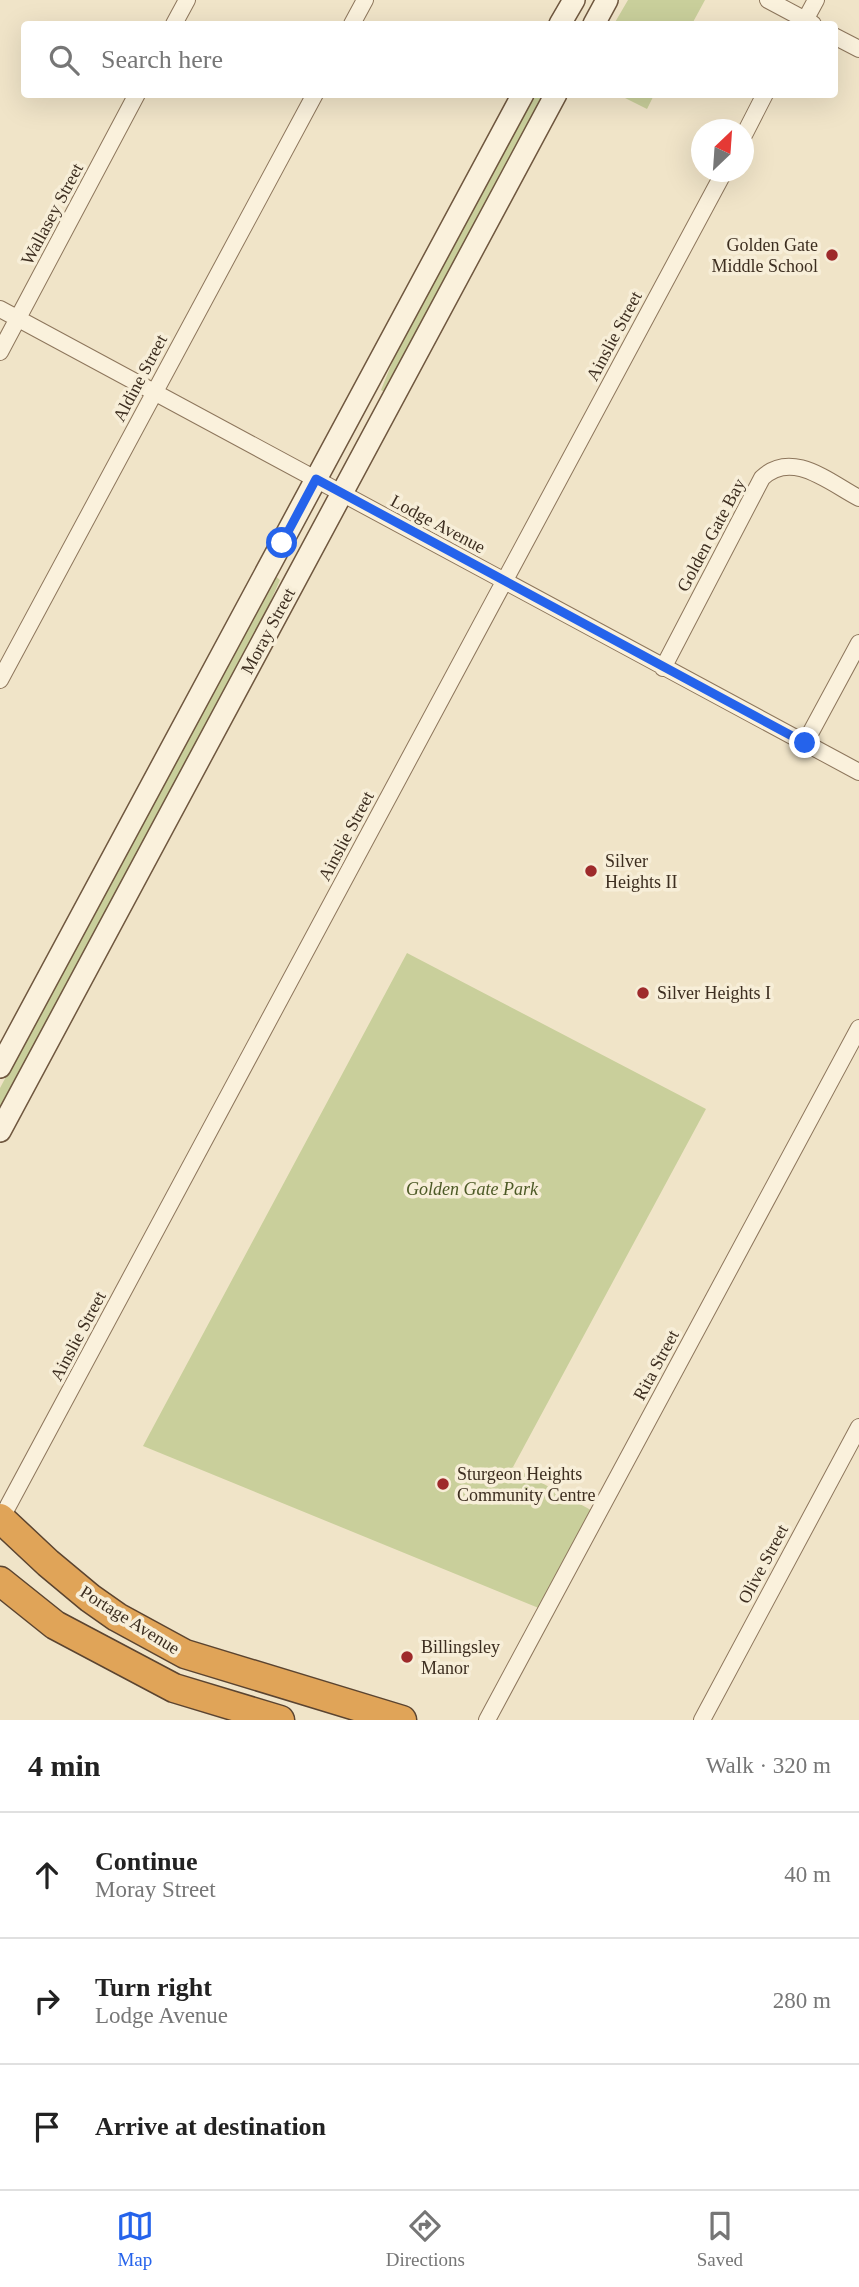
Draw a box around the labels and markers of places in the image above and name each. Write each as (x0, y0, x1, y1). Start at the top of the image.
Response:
place label: Golden Gate Middle School (712, 235, 818, 276)
marker: Golden Gate Middle School (824, 247, 840, 263)
place label: Silver Heights II (605, 851, 677, 892)
marker: Silver Heights II (583, 863, 599, 879)
place label: Silver Heights I (657, 983, 771, 1003)
marker: Silver Heights I (635, 985, 651, 1001)
place label: Sturgeon Heights Community Centre (457, 1464, 596, 1505)
marker: Sturgeon Heights Community Centre (435, 1476, 451, 1492)
place label: Billingsley Manor (421, 1637, 500, 1678)
marker: Billingsley Manor (399, 1649, 415, 1665)

